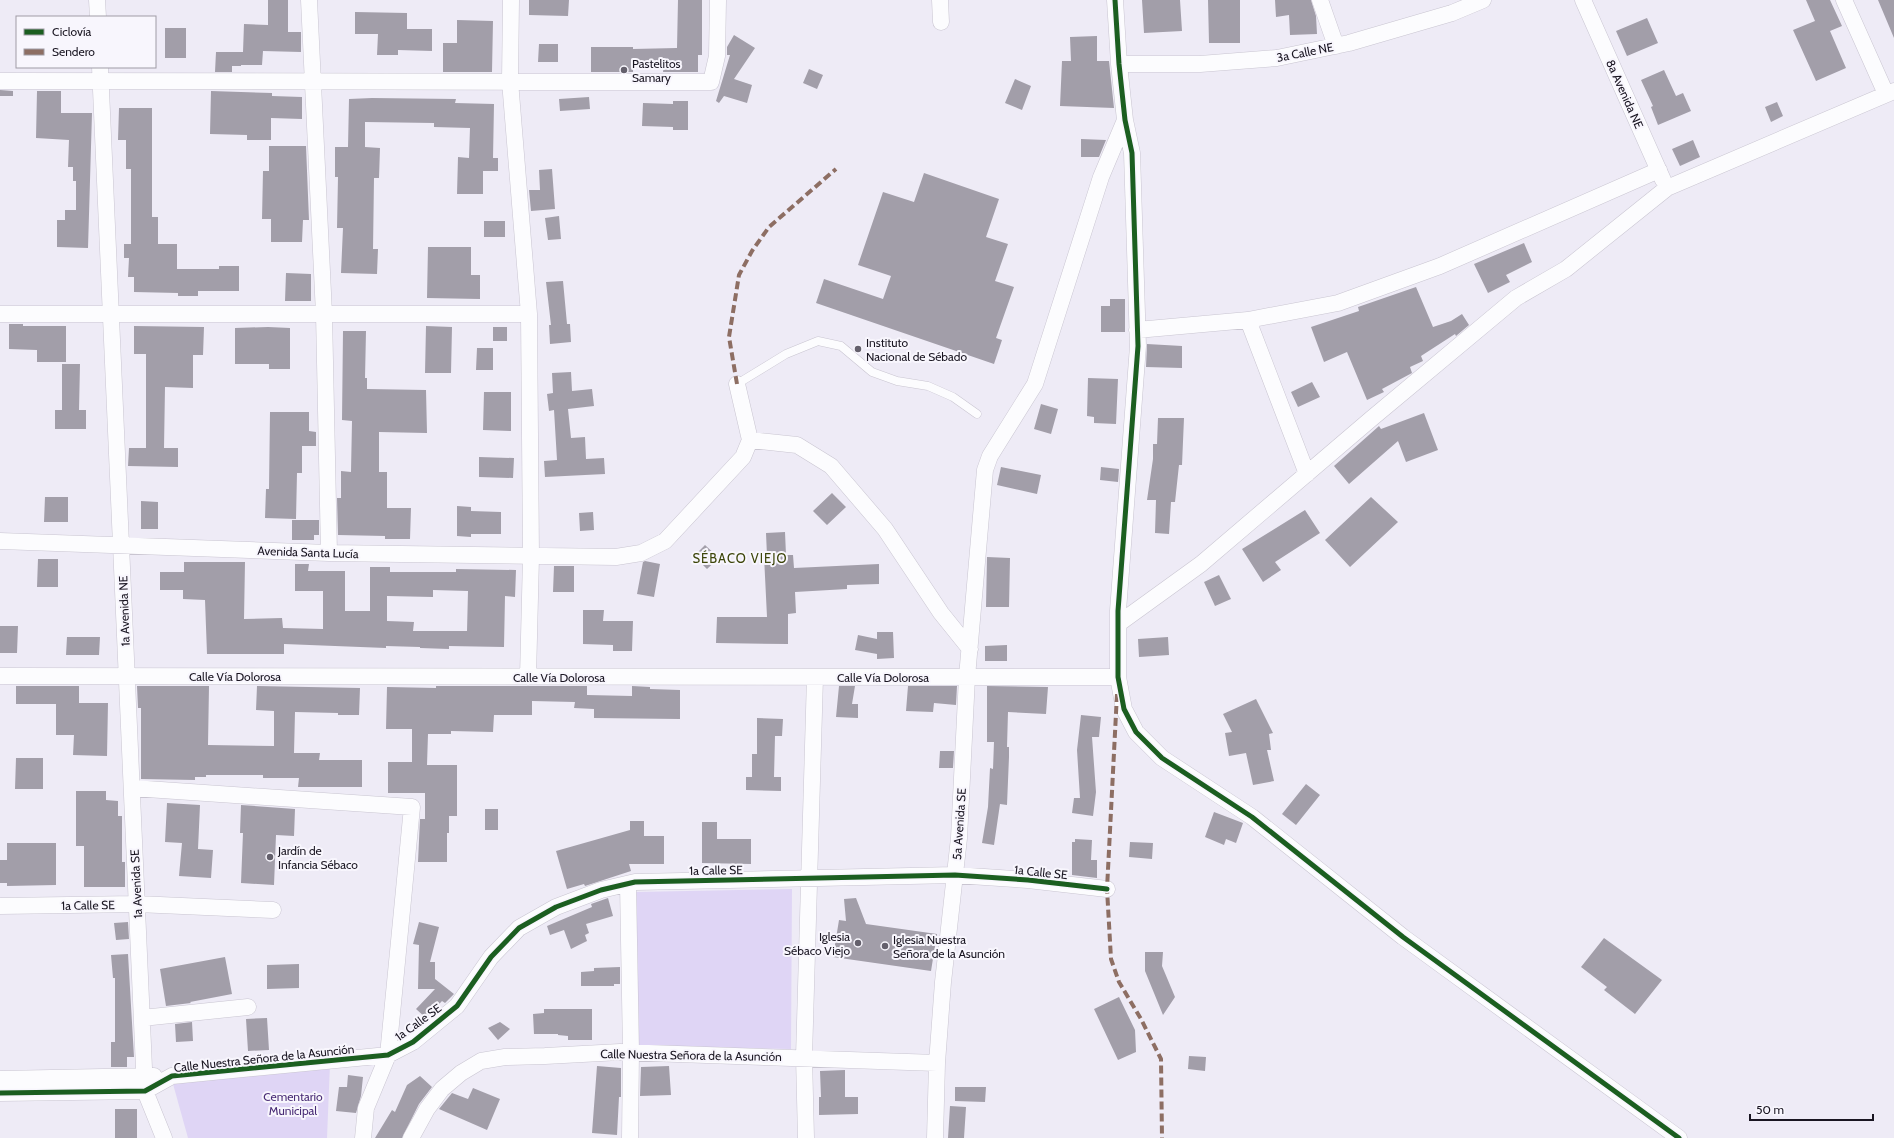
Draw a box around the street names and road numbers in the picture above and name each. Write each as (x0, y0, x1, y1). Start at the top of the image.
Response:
street label: 3a Calle NE (1275, 39, 1335, 65)
street label: 8a Avenida NE (1603, 57, 1647, 131)
street label: Avenida Santa Lucía (257, 543, 359, 561)
street label: 1a Avenida NE (115, 575, 133, 647)
street label: Calle Vía Dolorosa (189, 669, 281, 684)
street label: Calle Vía Dolorosa (513, 670, 605, 685)
street label: Calle Vía Dolorosa (837, 670, 929, 685)
street label: 5a Avenida SE (949, 787, 969, 860)
street label: 1a Avenida SE (127, 849, 145, 919)
street label: 1a Calle SE (689, 862, 743, 878)
street label: 1a Calle SE (1014, 862, 1069, 882)
street label: 1a Calle SE (61, 897, 115, 913)
street label: 1a Calle SE (392, 1000, 444, 1044)
street label: Calle Nuestra Señora de la Asunción (173, 1041, 355, 1075)
street label: Calle Nuestra Señora de la Asunción (600, 1046, 782, 1064)

